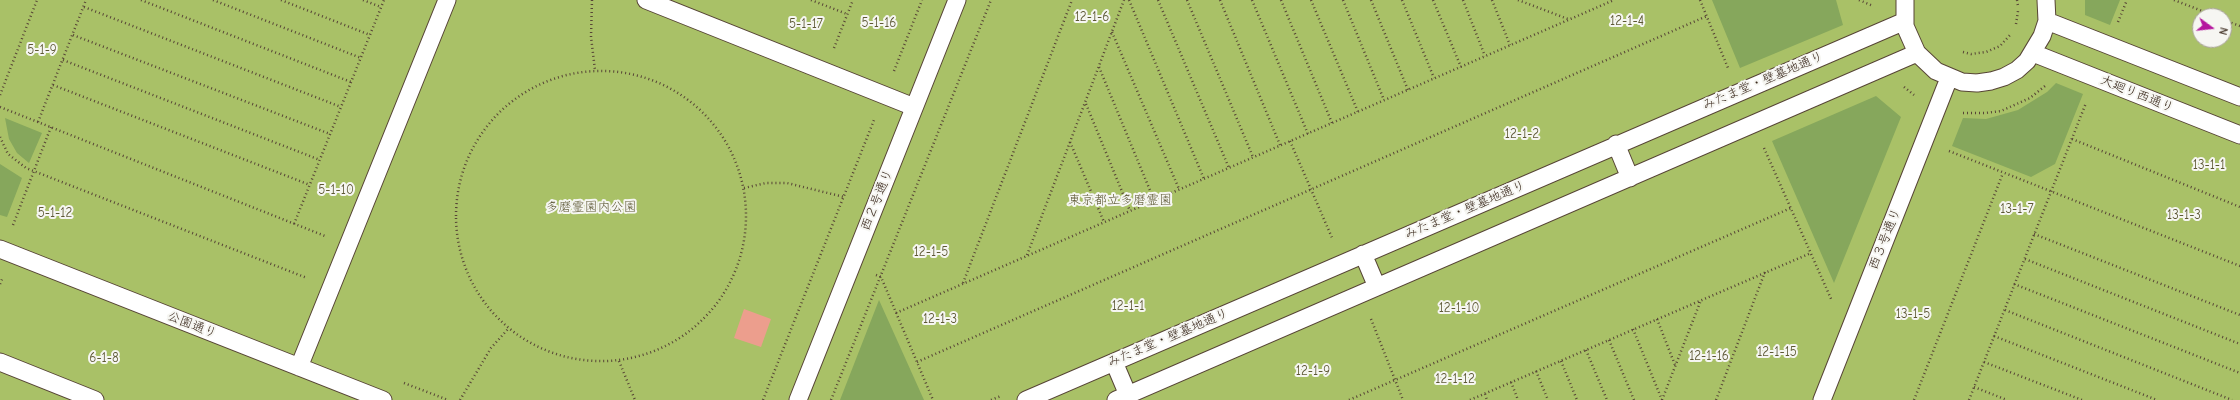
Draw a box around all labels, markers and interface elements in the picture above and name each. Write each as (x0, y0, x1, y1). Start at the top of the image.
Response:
north arrow (2192, 8, 2232, 48)
park label: 12-1-6 (1075, 9, 1109, 25)
park label: 12-1-4 (1610, 13, 1644, 29)
park label: 5-1-16 (862, 15, 896, 31)
park label: 5-1-17 (789, 16, 823, 32)
text: N (2216, 26, 2230, 36)
park label: 5-1-9 (27, 42, 57, 58)
street label: みたま堂・壁墓地通り (1700, 48, 1826, 114)
street label: 大廻り西通り (2098, 72, 2176, 116)
park label: 12-1-2 (1505, 126, 1539, 142)
park label: 13-1-1 (2193, 157, 2225, 173)
street label: 西２号通り (858, 167, 896, 233)
street label: みたま堂・壁墓地通り (1402, 177, 1528, 243)
park label: 5-1-10 (318, 182, 354, 198)
park label: 東京都立多磨霊園 (1068, 192, 1172, 208)
park label: 多磨霊園内公園 (546, 199, 636, 215)
park label: 13-1-7 (2000, 201, 2034, 217)
park label: 5-1-12 (38, 205, 72, 221)
street label: 西３号通り (1866, 206, 1904, 272)
park label: 13-1-3 (2167, 207, 2201, 223)
park label: 12-1-5 (914, 244, 948, 260)
park label: 12-1-1 (1112, 298, 1144, 314)
park label: 12-1-10 (1439, 300, 1479, 316)
street label: みたま堂・壁墓地通り (1105, 305, 1231, 371)
park label: 13-1-5 (1896, 306, 1930, 322)
street label: 公園通り (165, 308, 219, 342)
park label: 12-1-3 (923, 311, 957, 327)
park label: 12-1-15 (1757, 344, 1797, 360)
park label: 12-1-16 (1689, 348, 1729, 364)
park label: 6-1-8 (89, 350, 119, 366)
park label: 12-1-9 (1296, 363, 1330, 379)
park label: 12-1-12 (1435, 371, 1475, 387)

